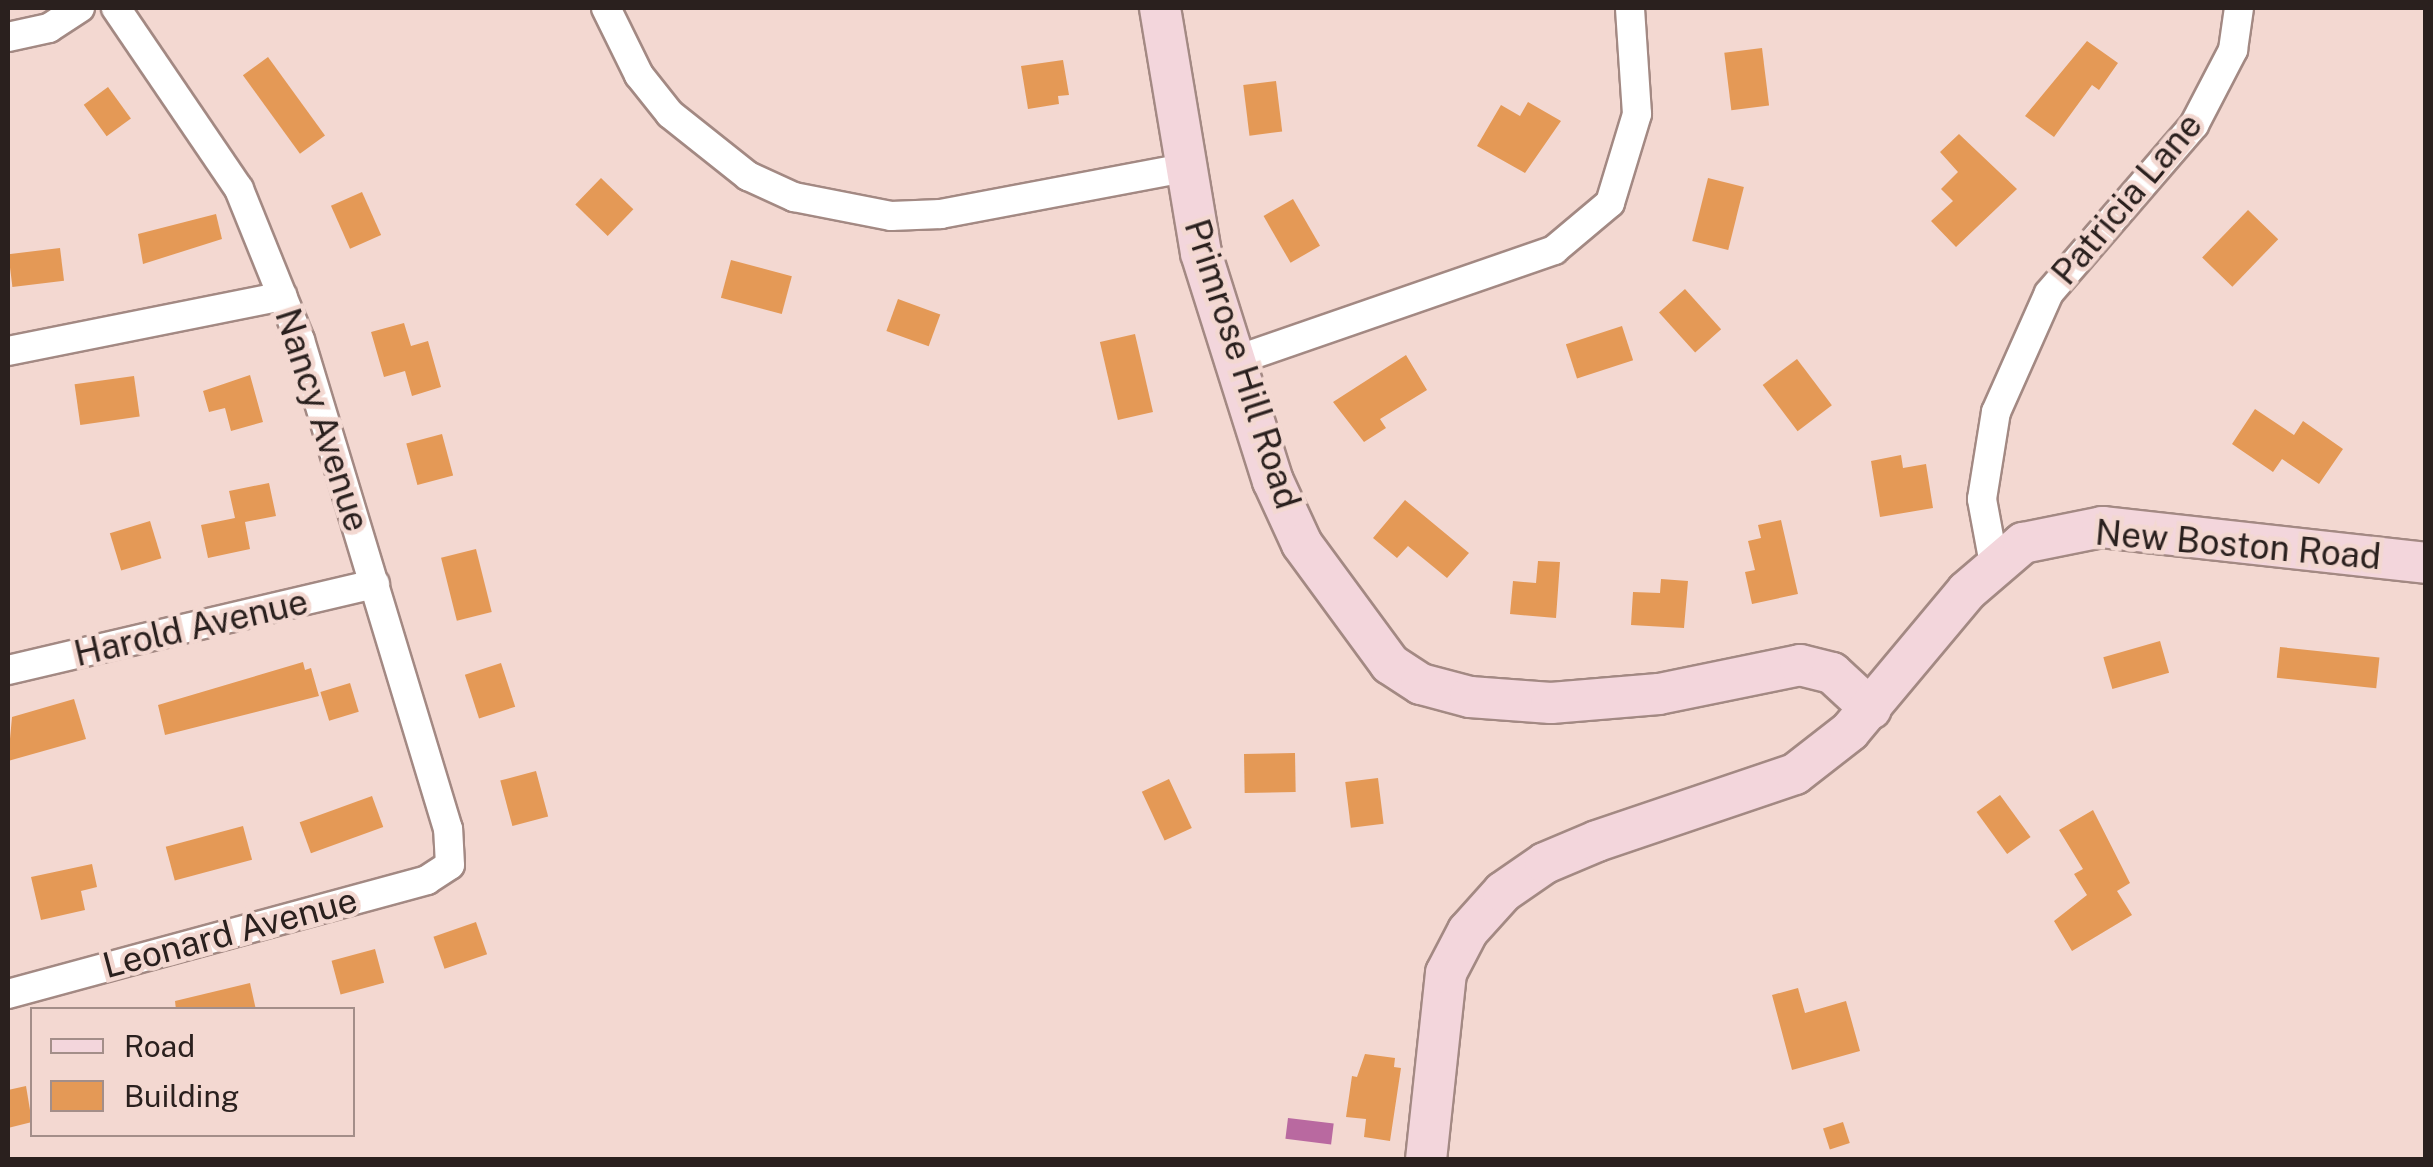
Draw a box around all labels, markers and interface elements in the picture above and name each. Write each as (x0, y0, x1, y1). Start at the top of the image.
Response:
street label: Patricia Lane (2043, 105, 2211, 293)
street label: Primrose Hill Road (1175, 214, 1309, 514)
street label: Nancy Avenue (266, 303, 378, 537)
street label: New Boston Road (2093, 512, 2383, 578)
street label: Harold Avenue (70, 581, 312, 675)
street label: Leonard Avenue (98, 879, 362, 987)
legend (30, 1007, 355, 1137)
text: Road (124, 1028, 195, 1064)
text: Building (124, 1078, 239, 1114)

